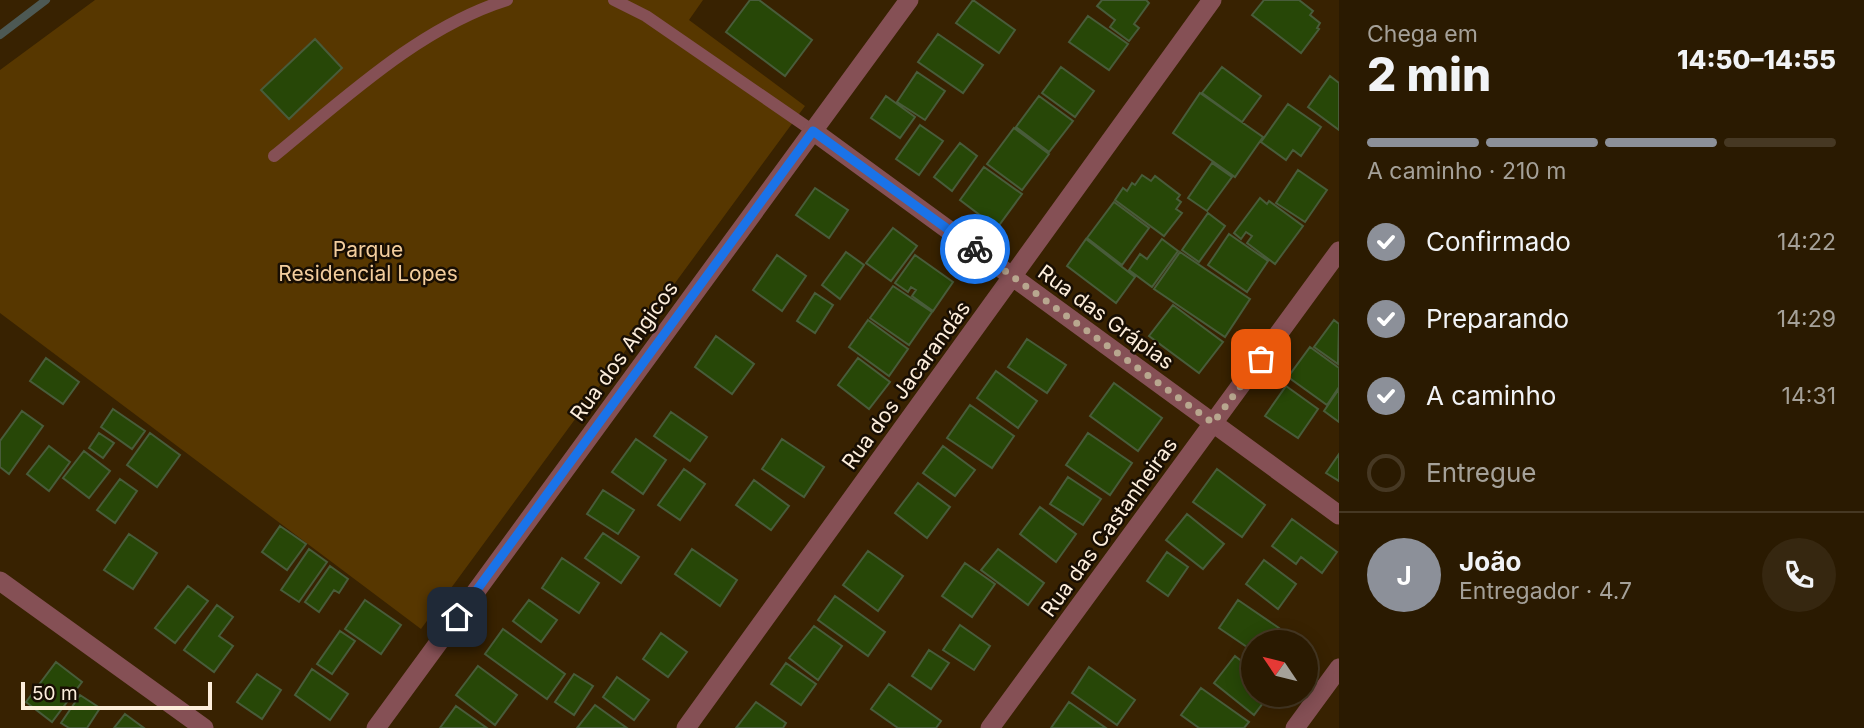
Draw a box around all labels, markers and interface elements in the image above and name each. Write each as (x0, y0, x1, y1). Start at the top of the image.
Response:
text: Chega em (1367, 20, 1478, 48)
text: 14:50–14:55 (1677, 44, 1836, 75)
text: 2 min (1367, 46, 1491, 102)
text: A caminho · 210 m (1367, 157, 1566, 185)
courier (940, 214, 1010, 284)
icon: check (1367, 223, 1405, 261)
text: Confirmado (1426, 226, 1571, 257)
text: 14:22 (1777, 228, 1836, 256)
icon: bike (956, 230, 994, 268)
park label: Parque Residencial Lopes (278, 237, 458, 286)
street label: Rua das Grápias (1033, 259, 1179, 375)
street label: Rua dos Angicos (565, 276, 683, 426)
street label: Rua dos Jacarandás (837, 296, 975, 474)
icon: check (1367, 300, 1405, 338)
text: Preparando (1426, 303, 1569, 334)
text: 14:29 (1777, 305, 1836, 333)
pin (1231, 329, 1291, 389)
icon: bag (1242, 340, 1280, 378)
icon: check (1367, 377, 1405, 415)
text: A caminho (1426, 380, 1556, 411)
text: 14:31 (1782, 382, 1836, 410)
street label: Rua das Castanheiras (1036, 433, 1182, 621)
text: Entregue (1426, 457, 1537, 488)
button: phone (1762, 538, 1836, 612)
text: João (1459, 546, 1521, 577)
text: J (1396, 560, 1412, 591)
text: Entregador · 4.7 (1459, 577, 1632, 605)
pin (427, 587, 487, 647)
icon: home (438, 598, 476, 636)
north arrow (1241, 630, 1318, 707)
map controls (1241, 630, 1318, 707)
scale bar (21, 679, 212, 711)
text: 50 m (32, 682, 78, 705)

